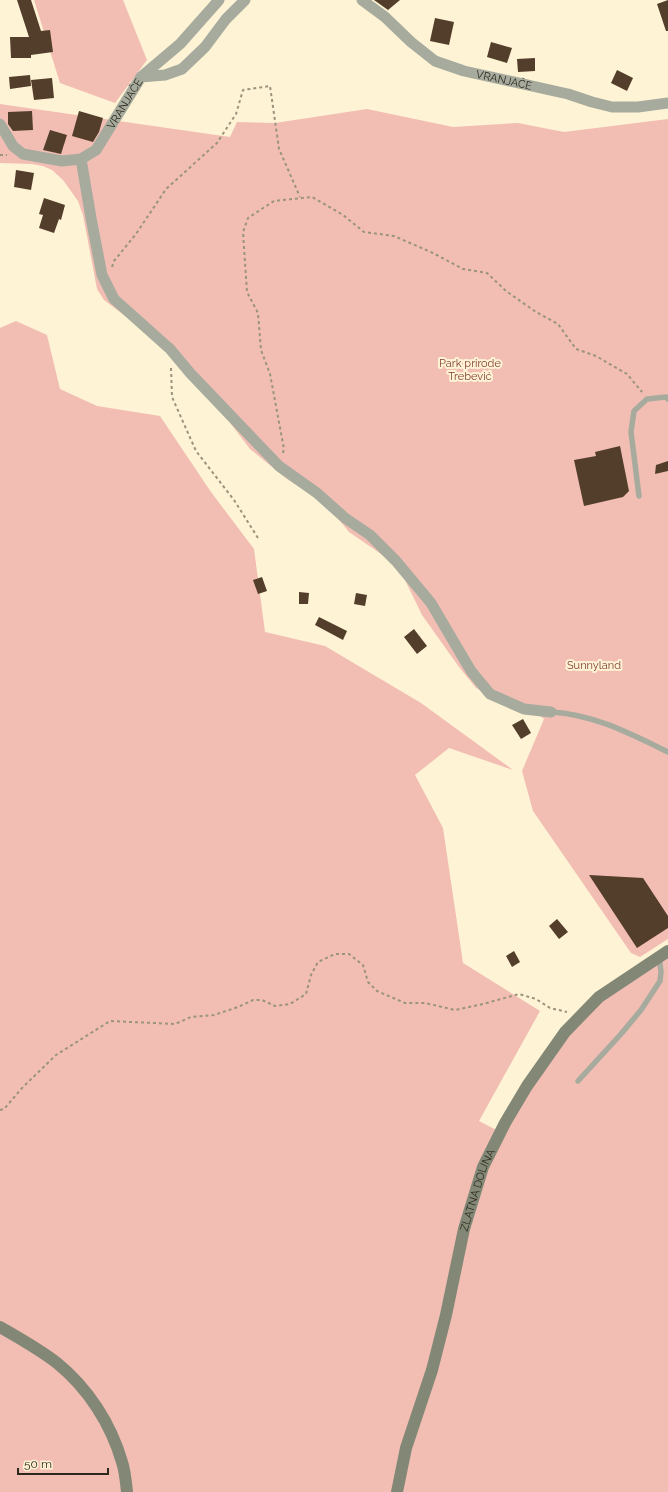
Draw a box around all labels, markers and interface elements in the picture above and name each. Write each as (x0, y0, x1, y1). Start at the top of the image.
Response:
street label: VRANJAČE (475, 68, 534, 93)
street label: VRANJAČE (104, 76, 146, 132)
park label: Park prirode Trebević (439, 357, 501, 383)
park label: Sunnyland (567, 659, 621, 672)
street label: ZLATNA DOLINA (458, 1146, 498, 1233)
scale bar (18, 1450, 108, 1476)
text: 50 m (24, 1457, 52, 1471)

